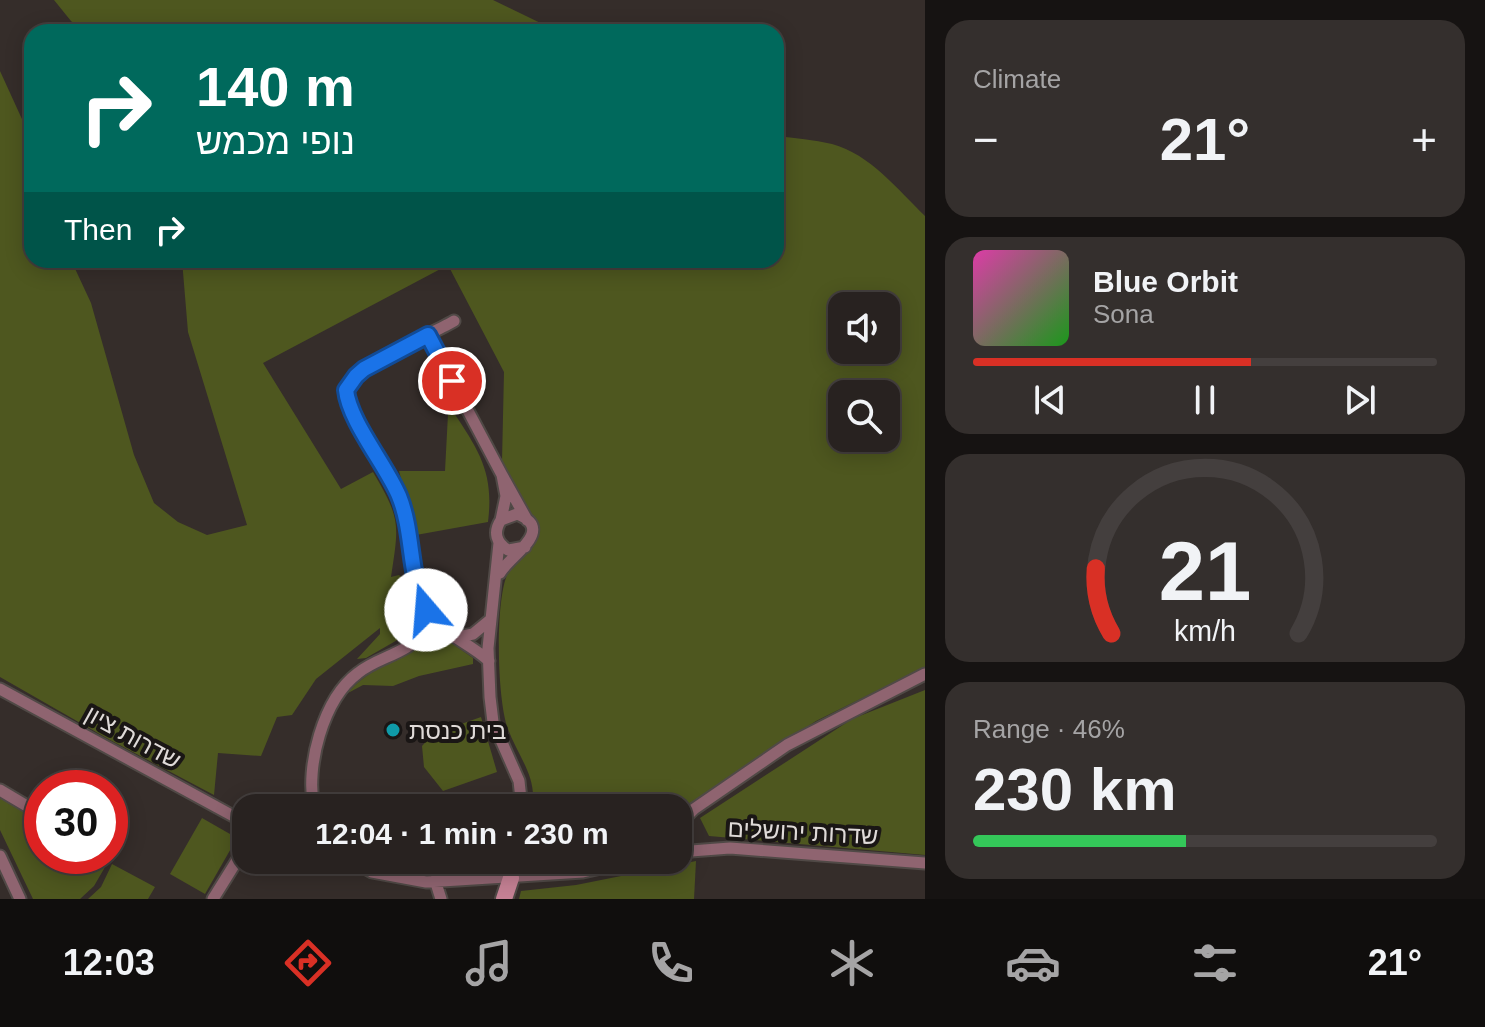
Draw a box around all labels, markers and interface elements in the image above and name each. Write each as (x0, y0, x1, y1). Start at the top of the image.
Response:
text: 140 m (196, 55, 355, 118)
icon: right (64, 56, 168, 160)
text: Climate (973, 64, 1061, 94)
text: 21° (1160, 106, 1250, 173)
text: − (973, 115, 999, 164)
text: + (1411, 115, 1437, 164)
text: נופי מכמש (196, 121, 355, 162)
icon: right (148, 208, 192, 252)
text: Then (64, 213, 132, 246)
text: Blue Orbit (1093, 265, 1238, 298)
map controls (828, 292, 900, 452)
button: sound (828, 292, 900, 364)
text: Sona (1093, 299, 1154, 329)
pin (418, 347, 486, 415)
icon: arrive (430, 359, 474, 403)
icon: previous (1028, 378, 1072, 422)
icon: pause (1183, 378, 1227, 422)
icon: next (1338, 378, 1382, 422)
button: search (828, 380, 900, 452)
text: 21 (1159, 525, 1251, 618)
position arrow (384, 568, 468, 652)
text: km/h (1174, 615, 1236, 647)
street label: שדרות ציון (81, 700, 185, 774)
text: Range · 46% (973, 714, 1125, 744)
place label: בית כנסת (409, 717, 506, 744)
marker: בית כנסת (384, 721, 402, 739)
text: 230 km (973, 756, 1177, 823)
speed limit sign: 30 (24, 770, 128, 874)
street label: שדרות ירושלים (727, 815, 879, 849)
text: 12:04 · 1 min · 230 m (315, 817, 609, 850)
icon: directions (280, 935, 336, 991)
icon: music (461, 935, 517, 991)
icon: phone (643, 935, 699, 991)
icon: climate (824, 935, 880, 991)
icon: car (1005, 935, 1061, 991)
icon: filters (1187, 935, 1243, 991)
text: 12:03 (63, 942, 155, 983)
text: 21° (1368, 942, 1422, 983)

